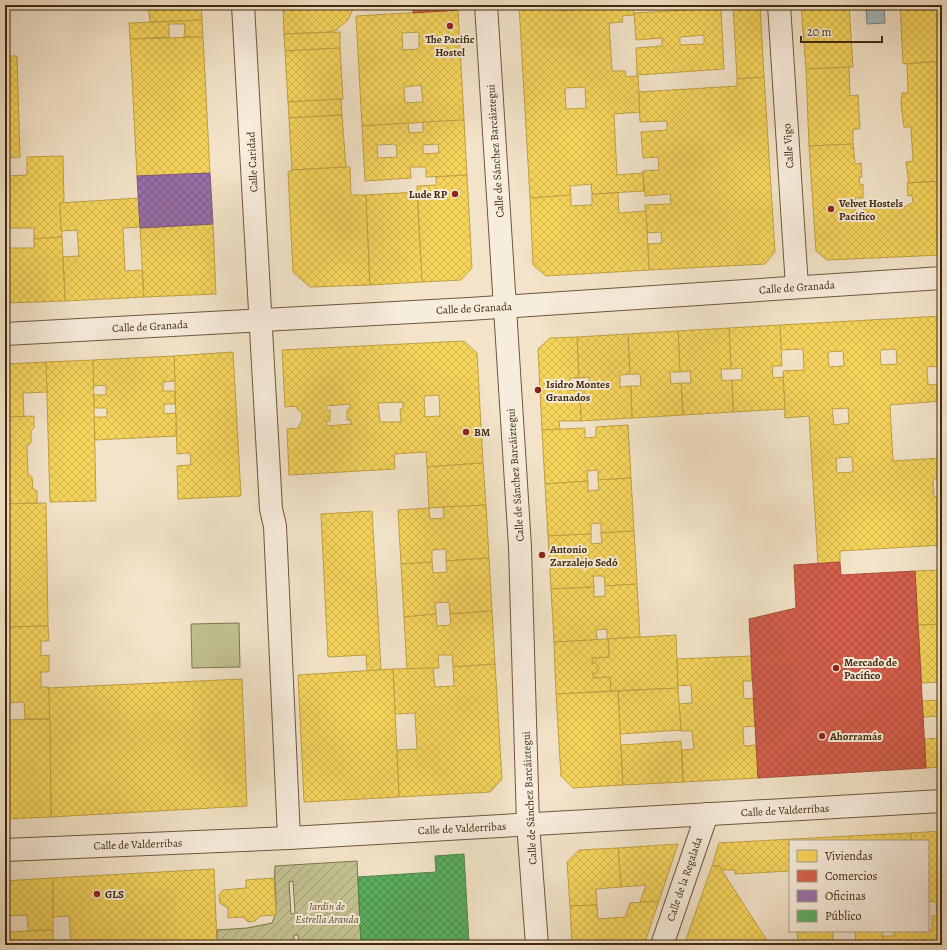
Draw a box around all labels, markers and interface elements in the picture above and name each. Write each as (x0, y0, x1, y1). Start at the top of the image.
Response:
scale bar (801, 18, 882, 44)
marker: The Pacific Hostel (445, 21, 455, 31)
text: 20 m (807, 24, 831, 40)
place label: The Pacific Hostel (425, 32, 475, 60)
street label: Calle de Sánchez Barcáiztegui (483, 84, 508, 218)
street label: Calle Vigo (779, 123, 798, 169)
street label: Calle Caridad (243, 131, 262, 193)
place label: Lude RP (409, 187, 448, 202)
marker: Lude RP (450, 189, 460, 199)
place label: Velvet Hostels Pacifico (838, 196, 903, 224)
marker: Velvet Hostels Pacifico (826, 204, 836, 214)
street label: Calle de Granada (759, 277, 836, 298)
street label: Calle de Granada (436, 299, 513, 318)
street label: Calle de Granada (112, 317, 189, 336)
place label: Isidro Montes Granados (546, 377, 610, 405)
marker: Isidro Montes Granados (533, 385, 543, 395)
street label: Calle de Sánchez Barcáiztegui (503, 408, 528, 542)
place label: BM (474, 425, 490, 440)
marker: BM (461, 427, 471, 437)
place label: Antonio Zarzalejo Sedó (549, 542, 618, 570)
marker: Antonio Zarzalejo Sedó (537, 550, 547, 560)
place label: Mercado de Pacífico (844, 655, 897, 683)
marker: Mercado de Pacífico (831, 663, 841, 673)
place label: Ahorramás (829, 729, 882, 744)
street label: Calle de Sánchez Barcáiztegui (519, 731, 540, 865)
marker: Ahorramás (817, 731, 827, 741)
street label: Calle de Valderribas (740, 801, 830, 820)
street label: Calle de Valderribas (417, 819, 507, 838)
street label: Calle de la Regalada (663, 834, 706, 923)
street label: Calle de Valderribas (93, 835, 183, 854)
legend (789, 840, 929, 932)
text: Viviendas (824, 848, 873, 864)
text: Comercios (825, 868, 878, 884)
place label: GLS (105, 887, 124, 902)
text: Oficinas (825, 888, 866, 904)
marker: GLS (92, 889, 102, 899)
park label: Jardín de Estrella Aranda (295, 899, 359, 927)
text: Público (825, 908, 861, 924)

